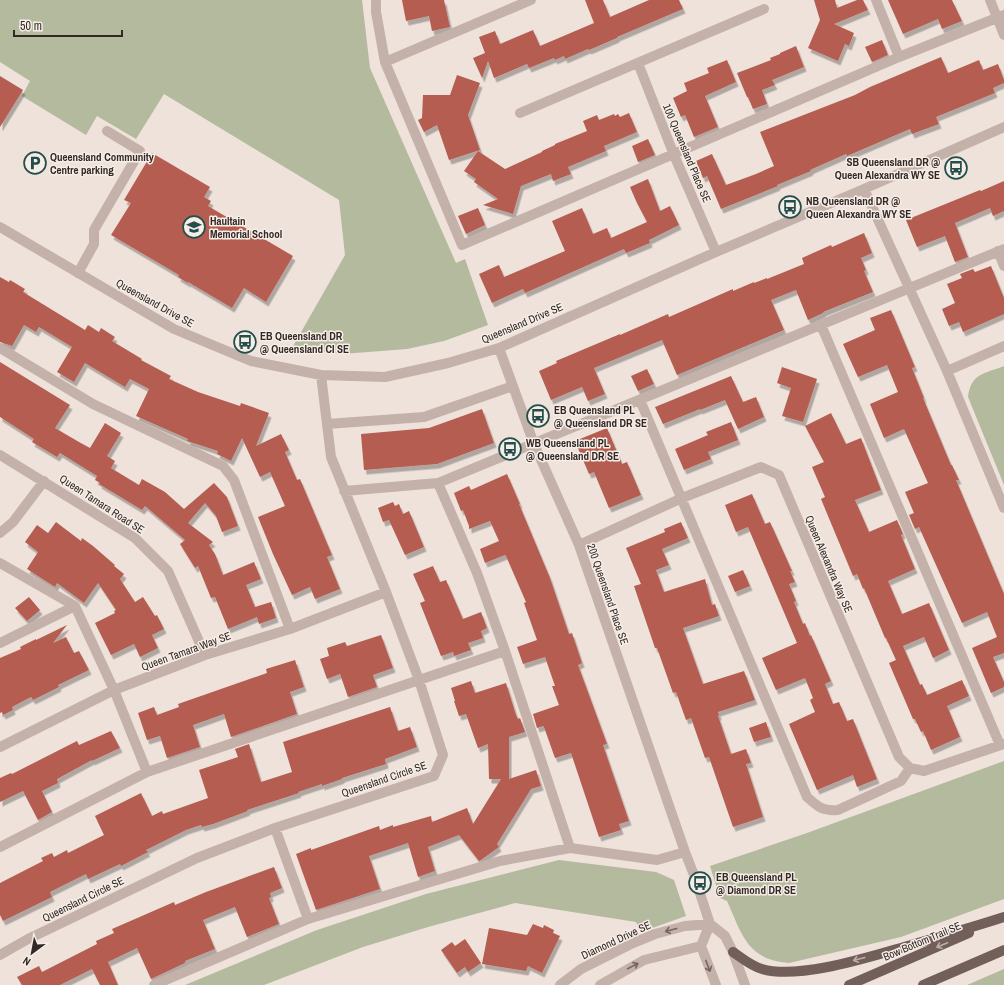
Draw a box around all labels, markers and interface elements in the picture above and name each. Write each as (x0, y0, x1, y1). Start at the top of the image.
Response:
scale bar (14, 12, 122, 38)
text: 50 m (20, 18, 42, 34)
street label: 100 Queensland Place SE (660, 102, 714, 204)
parking icon: Queensland Community Centre parking (22, 150, 48, 176)
place label: Queensland Community Centre parking (50, 150, 154, 177)
place label: SB Queensland DR @ Queen Alexandra WY SE (835, 155, 940, 182)
bus stop icon: SB Queensland DR @ Queen Alexandra WY SE (943, 155, 969, 181)
bus stop icon: NB Queensland DR @ Queen Alexandra WY SE (777, 194, 803, 220)
place label: NB Queensland DR @ Queen Alexandra WY SE (806, 194, 911, 221)
school or university icon: Haultain Memorial School (181, 214, 207, 240)
place label: Haultain Memorial School (210, 214, 282, 241)
street label: Queensland Drive SE (113, 276, 197, 330)
street label: Queensland Drive SE (479, 300, 565, 346)
bus stop icon: EB Queensland DR @ Queensland CI SE (232, 329, 258, 355)
place label: EB Queensland DR @ Queensland CI SE (260, 329, 349, 356)
bus stop icon: EB Queensland PL @ Queensland DR SE (525, 403, 551, 429)
place label: EB Queensland PL @ Queensland DR SE (554, 403, 647, 430)
bus stop icon: WB Queensland PL @ Queensland DR SE (497, 436, 523, 462)
place label: WB Queensland PL @ Queensland DR SE (526, 436, 619, 463)
street label: Queen Tamara Road SE (57, 471, 147, 537)
street label: Queen Alexandra Way SE (802, 513, 856, 615)
street label: 200 Queensland Place SE (584, 542, 632, 646)
street label: Queen Tamara Way SE (139, 628, 233, 674)
street label: Queensland Circle SE (340, 758, 428, 800)
bus stop icon: EB Queensland PL @ Diamond DR SE (687, 870, 713, 896)
place label: EB Queensland PL @ Diamond DR SE (716, 870, 797, 897)
street label: Queensland Circle SE (40, 873, 126, 925)
street label: Diamond Drive SE (579, 918, 653, 962)
street label: Bow Bottom Trail SE (881, 918, 963, 964)
one-way arrow (665, 927, 678, 934)
north arrow (12, 933, 52, 973)
one-way arrow (937, 941, 949, 949)
text: N (20, 954, 33, 969)
one-way arrow (853, 956, 866, 963)
one-way arrow (705, 959, 713, 971)
one-way arrow (627, 961, 639, 969)

